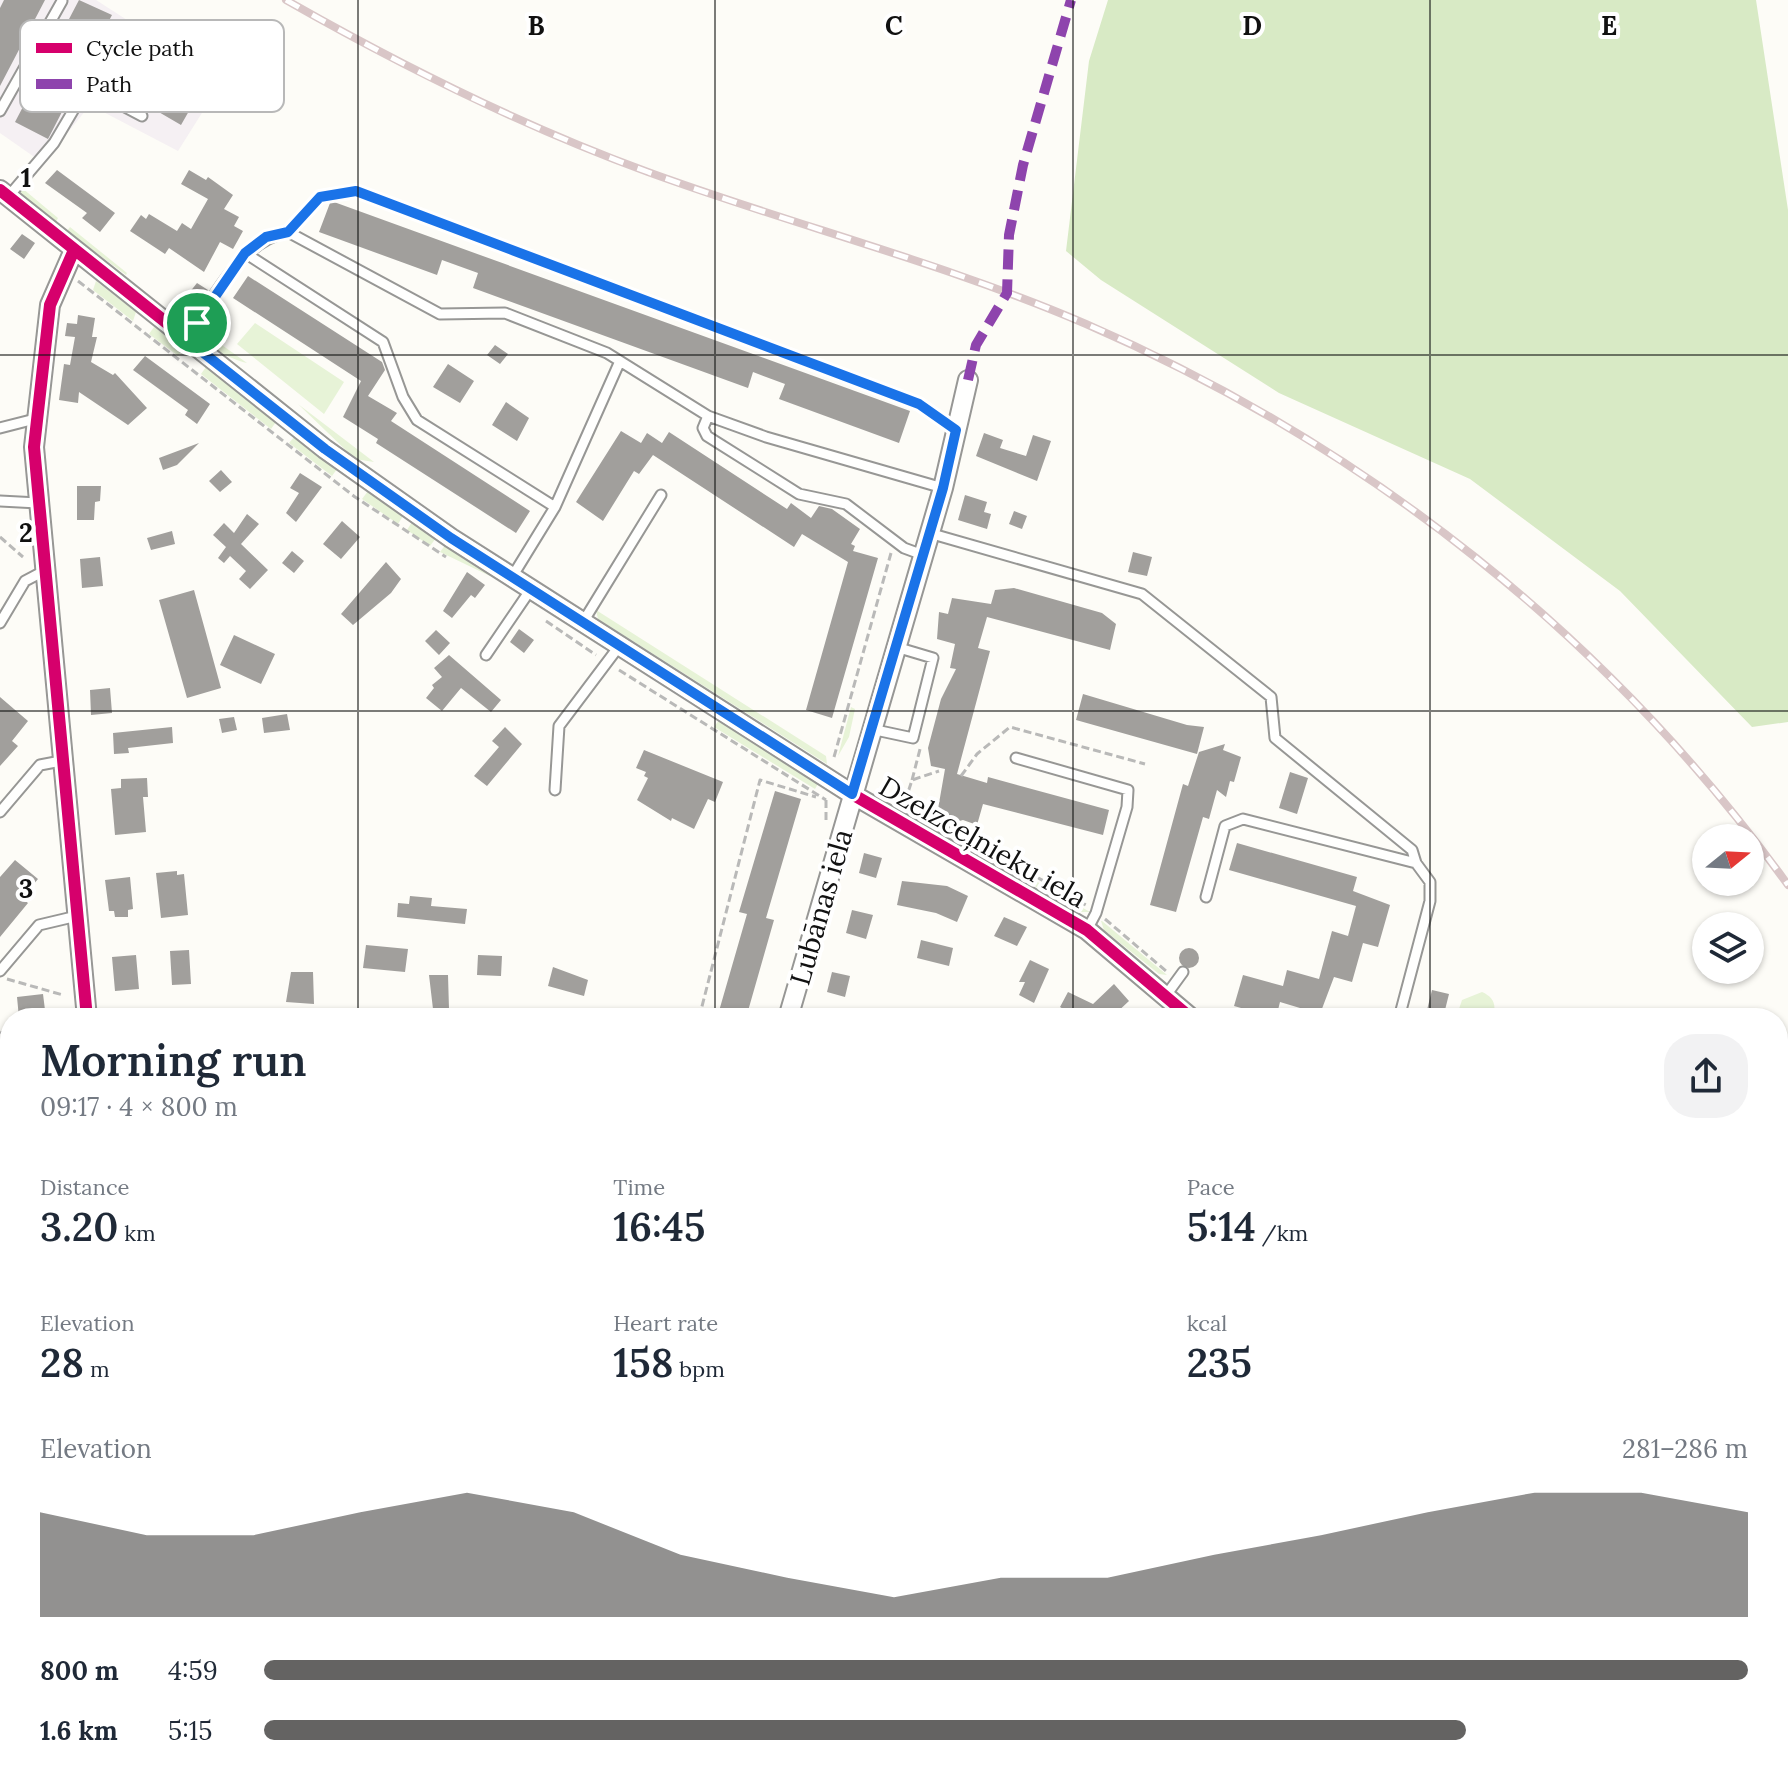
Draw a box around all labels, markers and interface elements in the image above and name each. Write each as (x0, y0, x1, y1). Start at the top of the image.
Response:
text: B (527, 9, 545, 42)
text: C (885, 9, 903, 42)
text: D (1242, 9, 1262, 42)
text: E (1601, 9, 1617, 42)
legend (20, 20, 284, 112)
text: Cycle path (86, 34, 194, 62)
text: Path (86, 70, 132, 98)
text: 1 (21, 161, 31, 194)
pin (163, 289, 231, 357)
icon: arrive (175, 301, 219, 345)
text: 2 (19, 516, 33, 549)
street label: Dzelzceļnieku iela (873, 768, 1093, 916)
north arrow (1692, 824, 1764, 896)
map controls (1692, 824, 1764, 984)
street label: Lubānas iela (782, 825, 860, 989)
text: 3 (19, 872, 33, 905)
button: layers (1692, 912, 1764, 984)
text: Morning run (40, 1032, 307, 1088)
button: share (1664, 1034, 1748, 1118)
text: 09:17 · 4 × 800 m (40, 1090, 238, 1123)
text: Distance (40, 1173, 130, 1201)
text: Time (613, 1173, 665, 1201)
text: Pace (1187, 1173, 1235, 1201)
text: 3.20 (40, 1201, 118, 1252)
text: 16:45 (613, 1201, 706, 1252)
text: 5:14 (1187, 1201, 1256, 1252)
text: km (118, 1219, 156, 1247)
text: /km (1256, 1219, 1308, 1247)
text: Elevation (40, 1309, 135, 1337)
text: Heart rate (613, 1309, 718, 1337)
text: kcal (1187, 1309, 1227, 1337)
text: 28 (40, 1337, 84, 1388)
text: 158 (613, 1337, 673, 1388)
text: 235 (1187, 1337, 1252, 1388)
text: m (84, 1355, 110, 1383)
text: bpm (673, 1355, 725, 1383)
text: Elevation (40, 1432, 152, 1465)
text: 281–286 m (1622, 1432, 1748, 1465)
text: 800 m (40, 1654, 119, 1687)
text: 4:59 (168, 1654, 218, 1687)
text: 1.6 km (40, 1714, 118, 1747)
text: 5:15 (168, 1714, 212, 1747)

